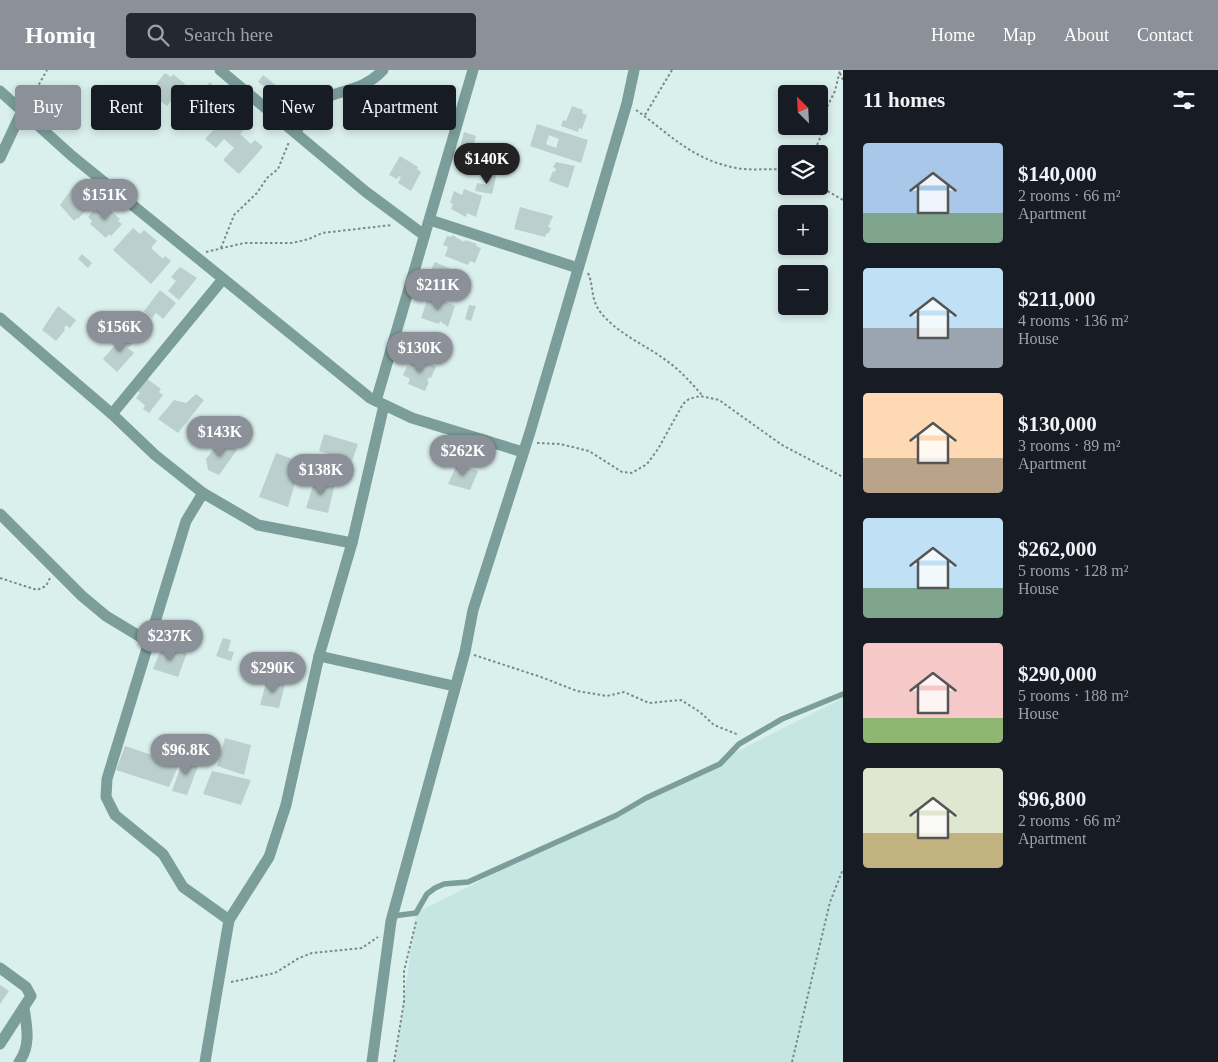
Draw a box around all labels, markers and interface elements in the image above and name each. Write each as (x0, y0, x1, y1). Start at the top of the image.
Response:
search box (126, 13, 476, 58)
icon: search (144, 21, 172, 49)
text: Homiq (25, 22, 96, 48)
text: Search here (184, 24, 273, 45)
text: Home (931, 25, 975, 45)
text: Map (1003, 25, 1036, 45)
text: About (1064, 25, 1109, 45)
text: Contact (1137, 25, 1193, 45)
chip: Buy (15, 85, 81, 130)
chip: Rent (91, 85, 161, 130)
chip: Filters (171, 85, 253, 130)
chip: New (263, 85, 333, 130)
chip: Apartment (343, 85, 456, 130)
north arrow (778, 85, 828, 135)
map controls (778, 85, 828, 315)
icon: filters (1170, 86, 1198, 114)
text: 11 homes (863, 88, 945, 112)
pin: $140K (452, 142, 522, 185)
button: layers (778, 145, 828, 195)
text: $140K (465, 150, 509, 167)
text: $140,000 (1018, 162, 1097, 186)
icon: home (903, 163, 963, 223)
pin: $151K (70, 178, 140, 221)
text: $151K (83, 186, 127, 203)
text: 2 rooms · 66 m² (1018, 187, 1121, 204)
button: + (778, 205, 828, 255)
text: Apartment (1018, 205, 1086, 222)
button: − (778, 265, 828, 315)
pin: $211K (403, 268, 473, 311)
text: $211K (416, 276, 460, 293)
text: $211,000 (1018, 287, 1096, 311)
icon: home (903, 288, 963, 348)
pin: $156K (85, 310, 155, 353)
text: 4 rooms · 136 m² (1018, 312, 1129, 329)
text: $156K (98, 318, 142, 335)
text: House (1018, 330, 1059, 347)
pin: $130K (385, 332, 455, 374)
text: $130K (398, 339, 442, 356)
text: $130,000 (1018, 412, 1097, 436)
icon: home (903, 413, 963, 473)
pin: $143K (185, 416, 255, 458)
text: $143K (198, 423, 242, 440)
pin: $262K (428, 434, 498, 477)
text: 3 rooms · 89 m² (1018, 437, 1121, 454)
text: $262K (441, 442, 485, 459)
pin: $138K (286, 454, 356, 496)
text: Apartment (1018, 455, 1086, 472)
text: $138K (299, 461, 343, 478)
text: $262,000 (1018, 537, 1097, 561)
icon: home (903, 538, 963, 598)
text: 5 rooms · 128 m² (1018, 562, 1129, 579)
text: House (1018, 580, 1059, 597)
pin: $237K (135, 620, 205, 662)
text: $237K (148, 627, 192, 644)
pin: $290K (238, 652, 308, 694)
text: $290K (251, 659, 295, 676)
text: $290,000 (1018, 662, 1097, 686)
icon: home (903, 663, 963, 723)
text: 5 rooms · 188 m² (1018, 687, 1129, 704)
text: House (1018, 705, 1059, 722)
pin: $96.8K (145, 734, 227, 776)
text: $96.8K (162, 741, 210, 758)
text: $96,800 (1018, 787, 1086, 811)
icon: home (903, 788, 963, 848)
text: 2 rooms · 66 m² (1018, 812, 1121, 829)
text: Apartment (1018, 830, 1086, 847)

